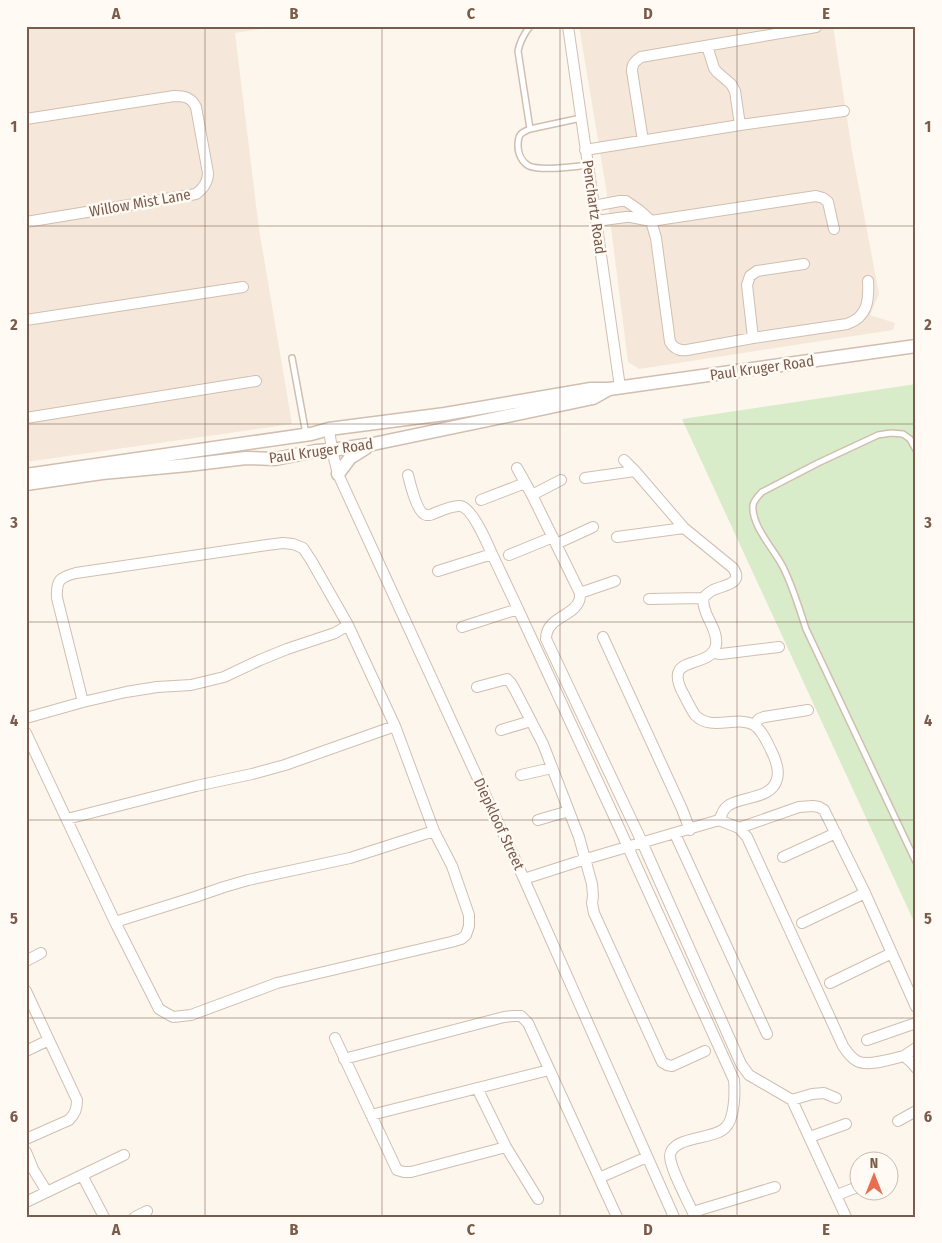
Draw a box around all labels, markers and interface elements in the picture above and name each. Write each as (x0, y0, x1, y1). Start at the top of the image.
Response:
text: A (111, 4, 121, 23)
text: B (290, 4, 299, 23)
text: C (467, 4, 476, 23)
text: D (643, 4, 653, 23)
text: E (822, 4, 830, 23)
text: 1 (11, 117, 17, 136)
text: 1 (925, 117, 931, 136)
street label: Penchartz Road (578, 159, 610, 255)
street label: Willow Mist Lane (88, 185, 192, 221)
text: 2 (9, 315, 18, 334)
text: 2 (923, 315, 932, 334)
street label: Paul Kruger Road (709, 352, 815, 384)
street label: Paul Kruger Road (268, 435, 374, 467)
text: 3 (9, 513, 18, 532)
text: 3 (923, 513, 932, 532)
text: 4 (10, 711, 18, 730)
text: 4 (924, 711, 932, 730)
street label: Diepkloof Street (470, 775, 528, 873)
text: 5 (10, 909, 18, 928)
text: 5 (924, 909, 932, 928)
text: 6 (10, 1107, 18, 1126)
text: 6 (924, 1107, 932, 1126)
north arrow (850, 1150, 900, 1200)
text: N (870, 1155, 878, 1172)
text: A (111, 1220, 121, 1239)
text: B (290, 1220, 299, 1239)
text: C (467, 1220, 476, 1239)
text: D (643, 1220, 653, 1239)
text: E (822, 1220, 830, 1239)

